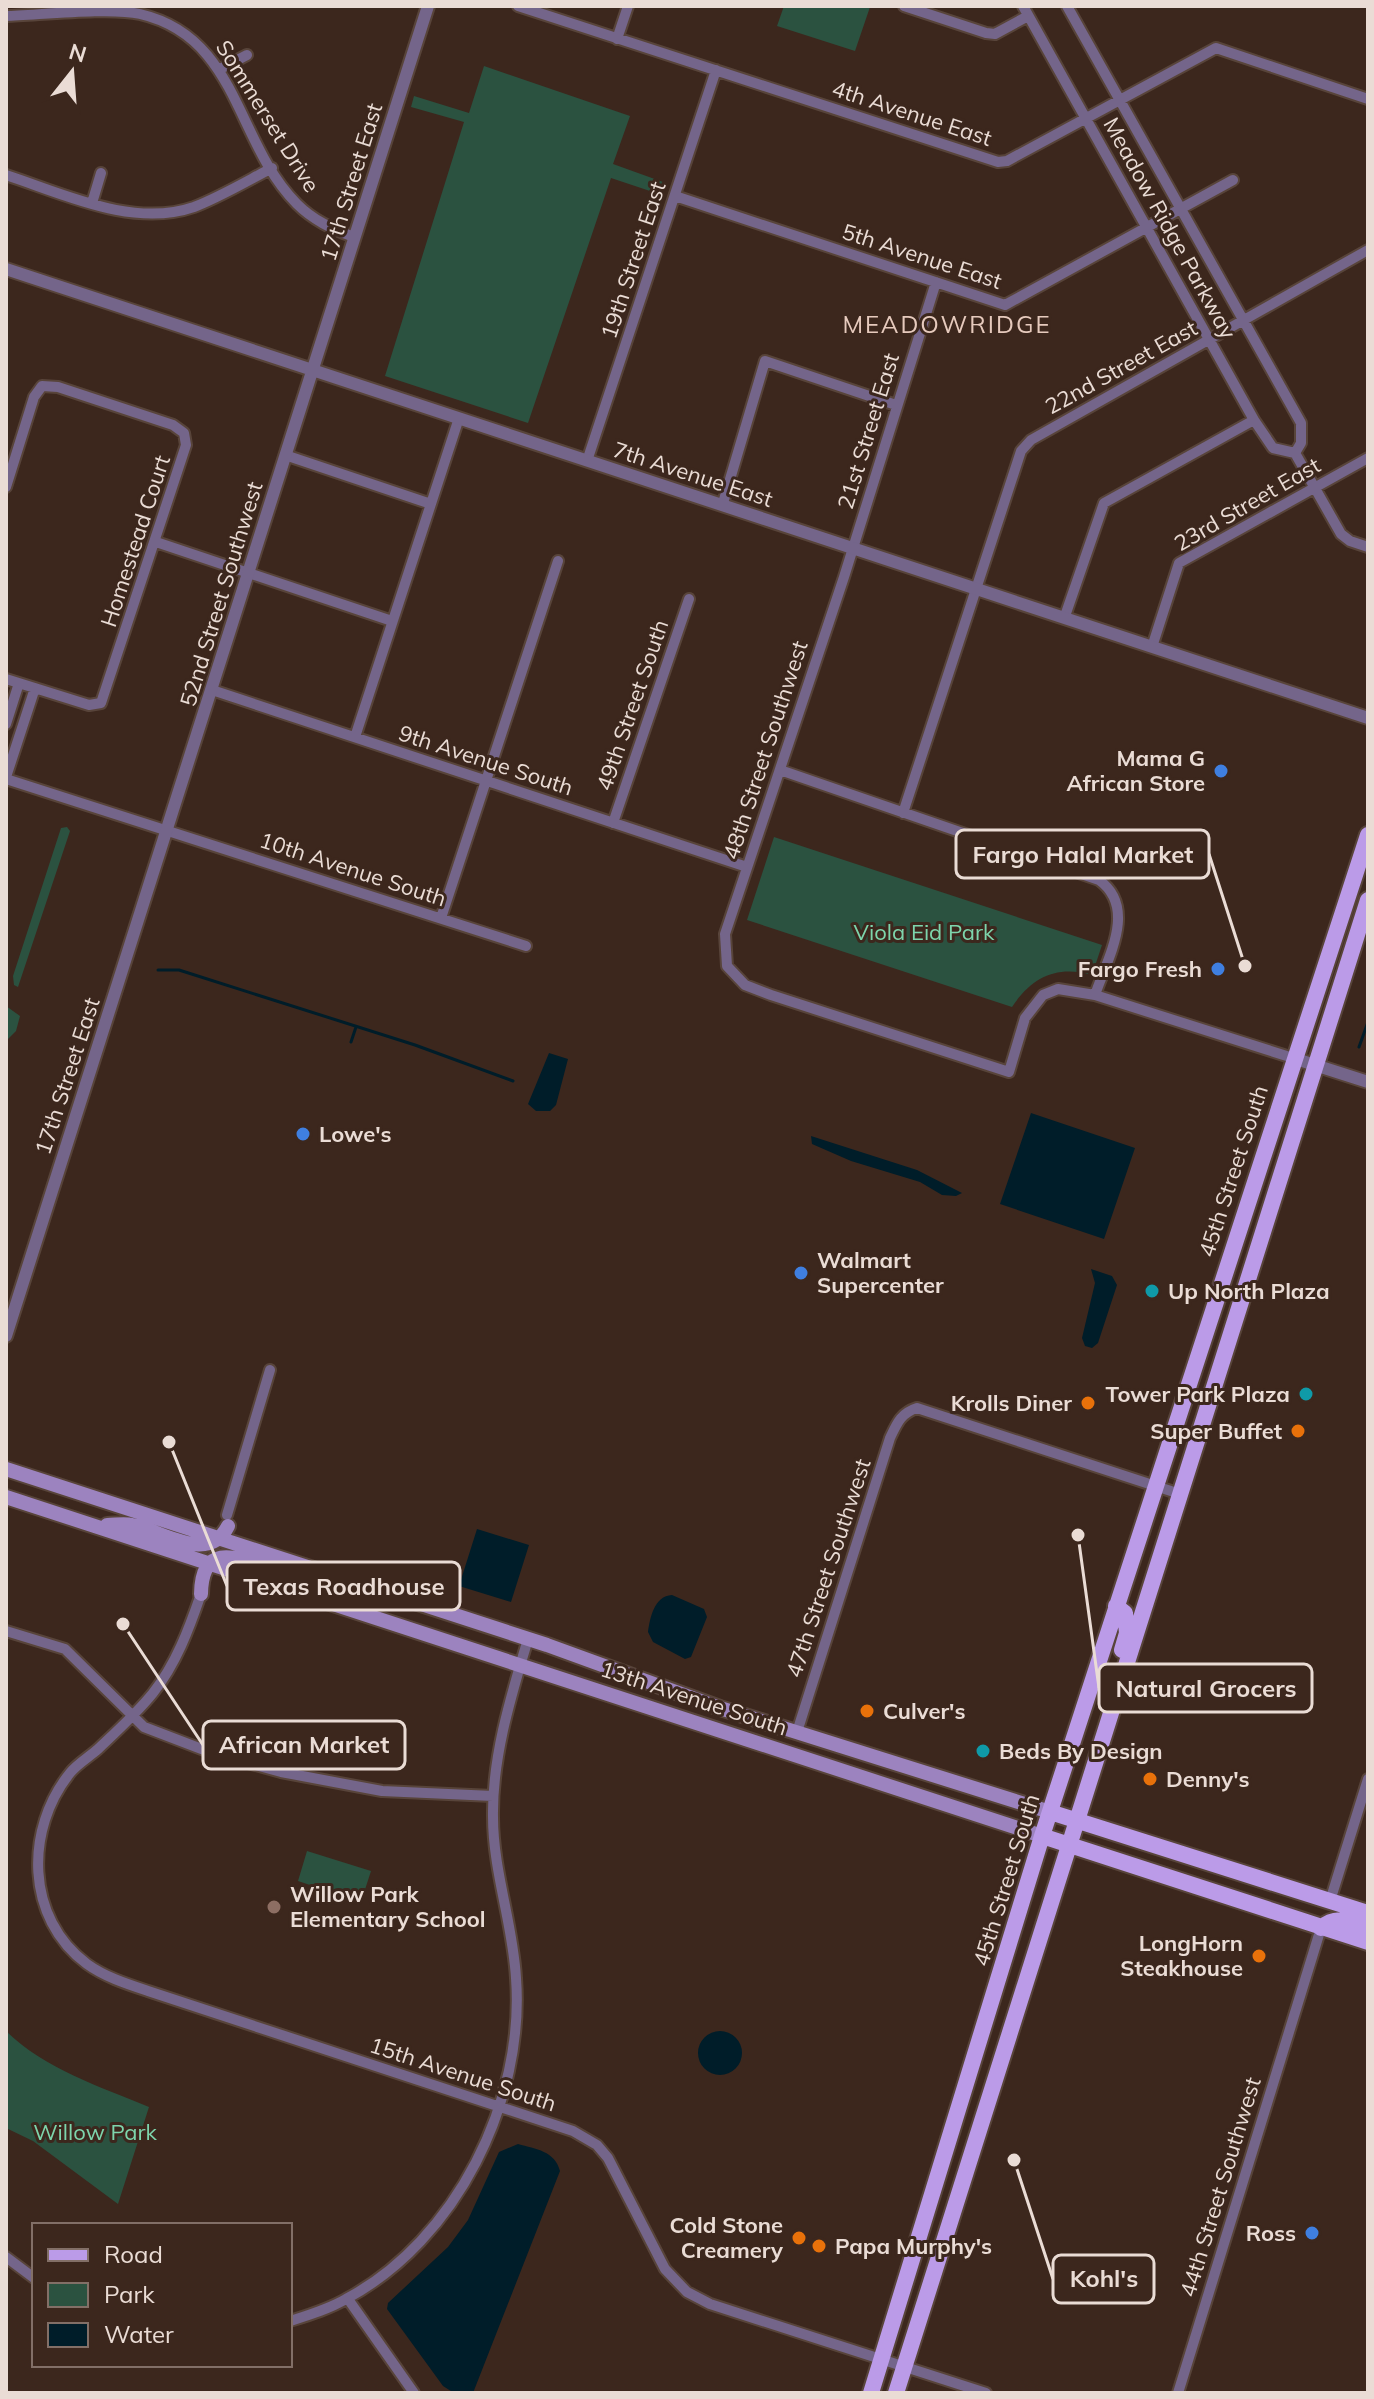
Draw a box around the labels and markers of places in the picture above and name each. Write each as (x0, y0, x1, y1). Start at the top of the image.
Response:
place label: Mama G African Store (1066, 744, 1205, 797)
marker: Mama G African Store (1212, 762, 1230, 780)
callout: Fargo Halal Market (956, 830, 1209, 878)
place label: Fargo Fresh (1078, 955, 1202, 983)
marker: Fargo Fresh (1209, 960, 1227, 978)
place label: Lowe's (319, 1120, 392, 1148)
marker: Lowe's (294, 1125, 312, 1143)
place label: Walmart Supercenter (817, 1246, 944, 1299)
marker: Walmart Supercenter (792, 1264, 810, 1282)
place label: Up North Plaza (1168, 1277, 1330, 1305)
marker: Up North Plaza (1143, 1282, 1161, 1300)
place label: Tower Park Plaza (1106, 1380, 1290, 1408)
marker: Tower Park Plaza (1297, 1385, 1315, 1403)
place label: Krolls Diner (951, 1389, 1072, 1417)
marker: Krolls Diner (1079, 1394, 1097, 1412)
place label: Super Buffet (1150, 1417, 1282, 1445)
marker: Super Buffet (1289, 1422, 1307, 1440)
callout: Texas Roadhouse (227, 1562, 460, 1610)
callout: Natural Grocers (1099, 1664, 1312, 1712)
place label: Culver's (883, 1697, 965, 1725)
marker: Culver's (858, 1702, 876, 1720)
callout: African Market (203, 1721, 405, 1769)
place label: Beds By Design (999, 1737, 1163, 1765)
marker: Beds By Design (974, 1742, 992, 1760)
place label: Denny's (1166, 1765, 1250, 1793)
marker: Denny's (1141, 1770, 1159, 1788)
place label: Willow Park Elementary School (290, 1880, 486, 1933)
marker: Willow Park Elementary School (265, 1898, 283, 1916)
place label: LongHorn Steakhouse (1120, 1929, 1243, 1982)
marker: LongHorn Steakhouse (1250, 1947, 1268, 1965)
place label: Cold Stone Creamery (670, 2211, 783, 2264)
place label: Ross (1246, 2219, 1296, 2247)
marker: Ross (1303, 2224, 1321, 2242)
marker: Cold Stone Creamery (790, 2229, 808, 2247)
place label: Papa Murphy's (835, 2232, 992, 2260)
marker: Papa Murphy's (810, 2237, 828, 2255)
callout: Kohl's (1053, 2255, 1154, 2303)

